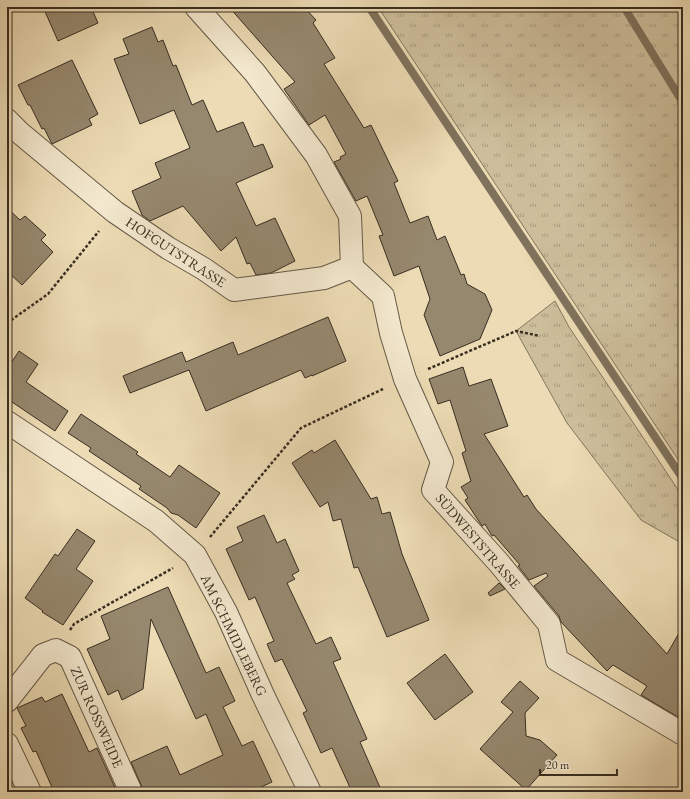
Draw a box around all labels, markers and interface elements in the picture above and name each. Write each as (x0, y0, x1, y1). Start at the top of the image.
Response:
street label: HOFGUTSTRASSE (122, 213, 230, 291)
street label: SÜDWESTSTRASSE (432, 490, 524, 592)
street label: AM SCHMIDLEBERG (196, 570, 271, 699)
street label: ZUR ROSSWEIDE (67, 663, 127, 771)
scale bar (540, 751, 617, 777)
text: 20 m (546, 757, 570, 773)

